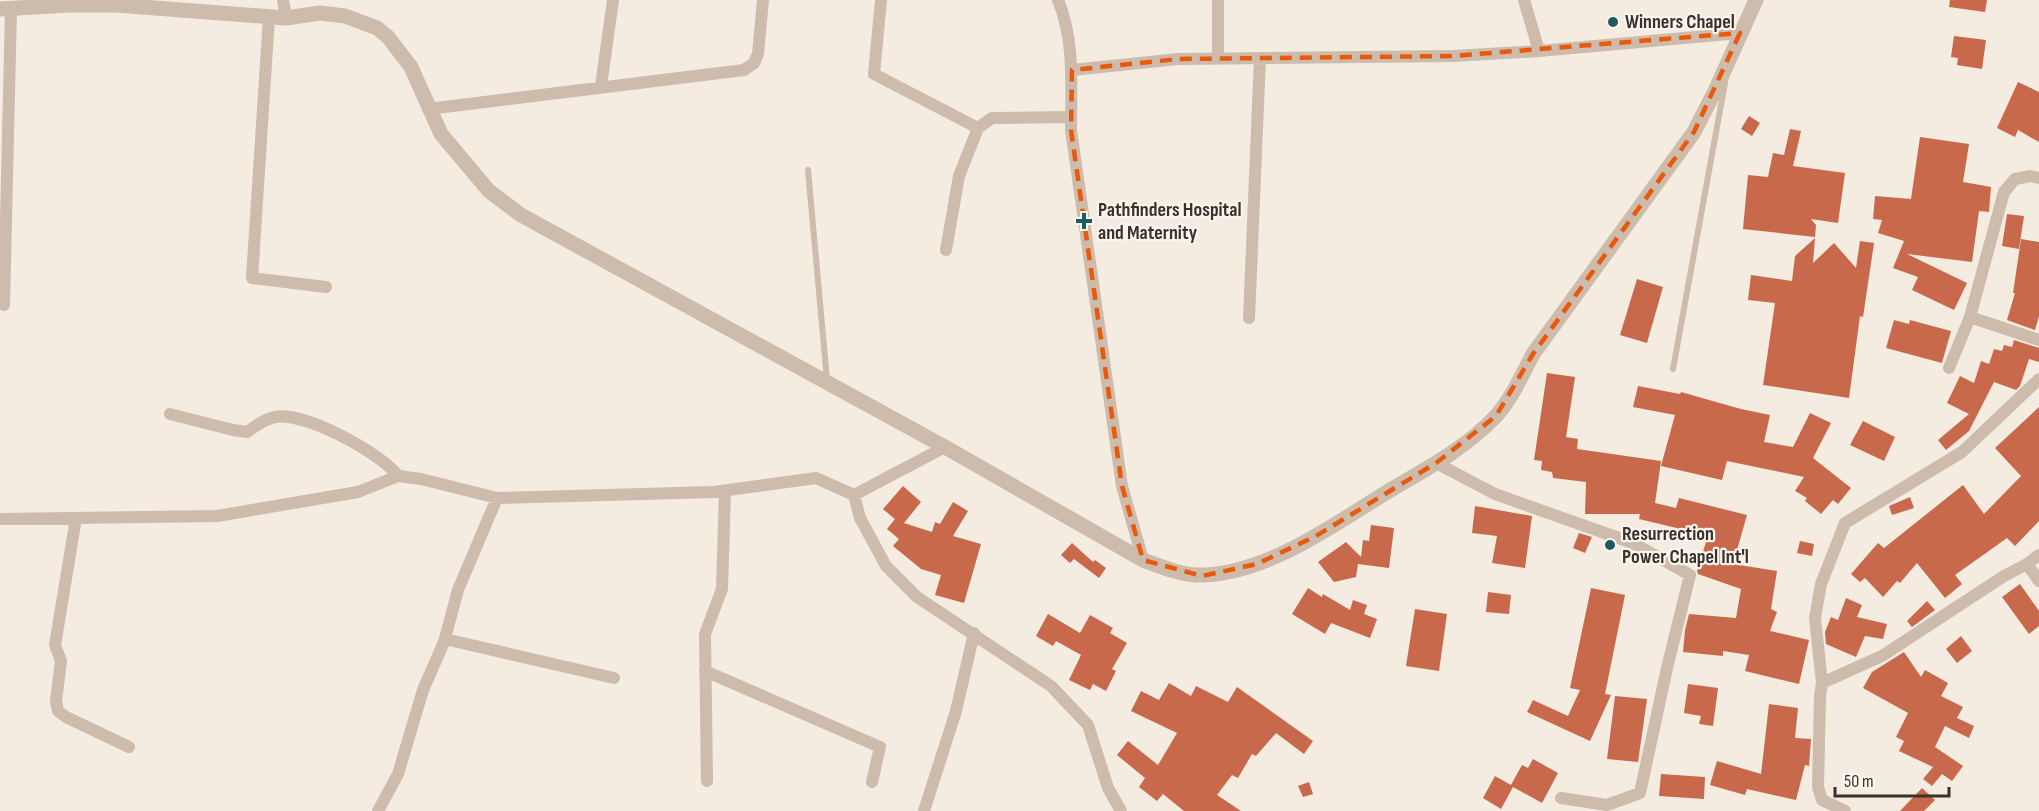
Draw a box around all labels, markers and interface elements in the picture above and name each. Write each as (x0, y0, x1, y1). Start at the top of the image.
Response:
place label: Winners Chapel (1625, 10, 1735, 34)
marker: Winners Chapel (1606, 15, 1620, 29)
place label: Pathfinders Hospital and Maternity (1098, 198, 1241, 245)
marker: Pathfinders Hospital and Maternity (1075, 212, 1093, 230)
place label: Resurrection Power Chapel Int'l (1622, 522, 1749, 569)
marker: Resurrection Power Chapel Int'l (1603, 538, 1617, 552)
scale bar (1835, 760, 1949, 798)
text: 50 m (1844, 771, 1874, 792)

